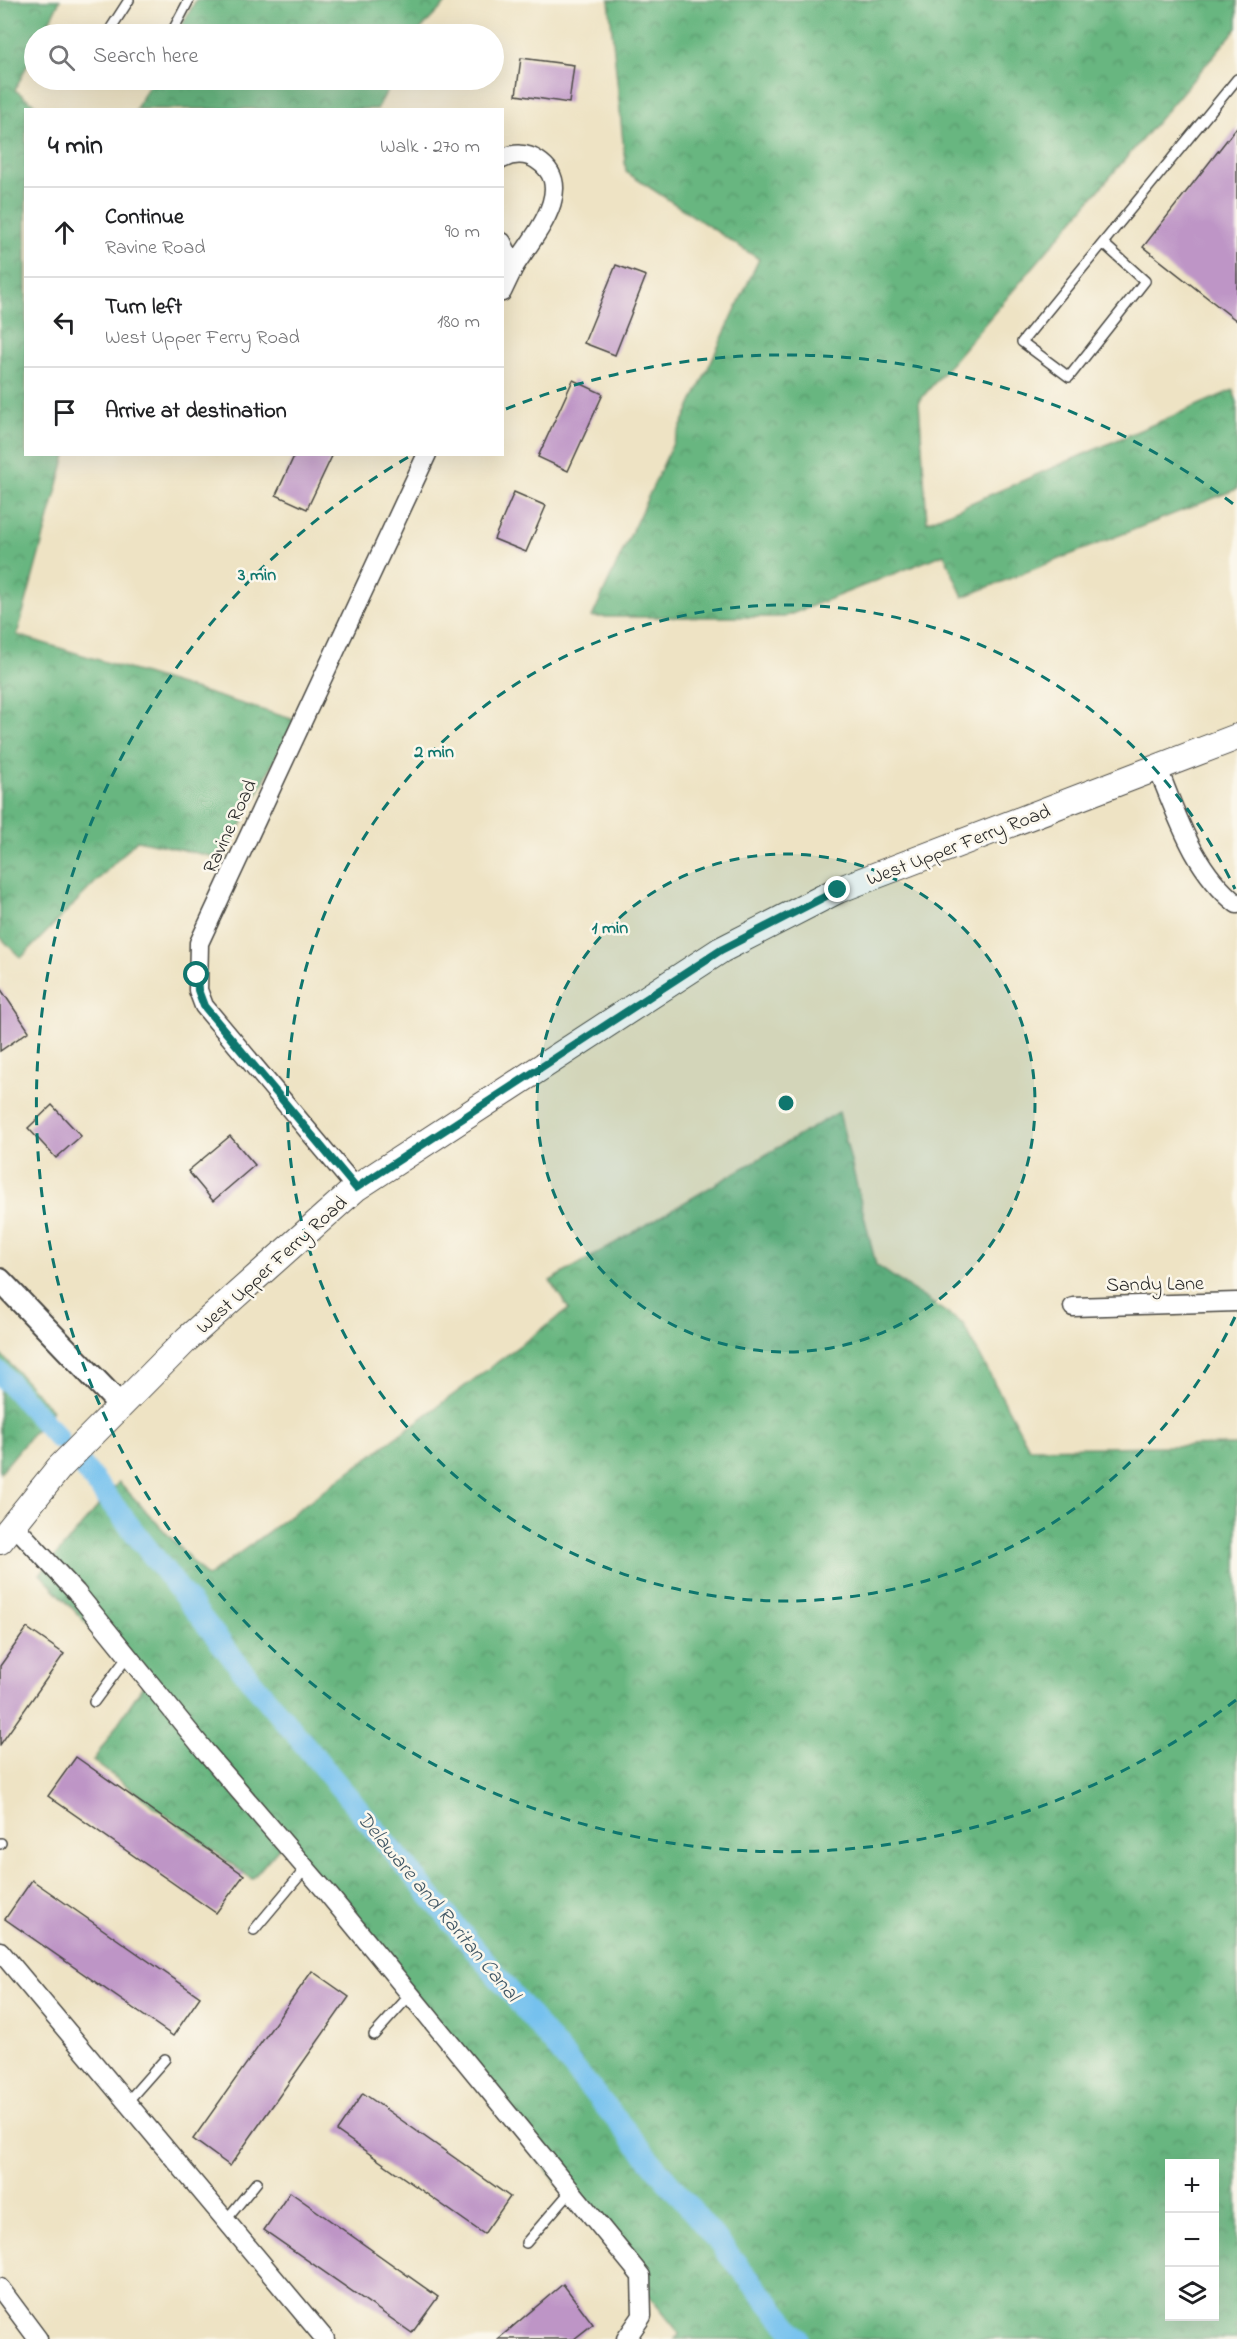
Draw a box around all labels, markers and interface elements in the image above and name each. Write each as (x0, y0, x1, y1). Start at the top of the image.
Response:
search box (24, 24, 504, 90)
icon: search (45, 41, 78, 74)
text: Search here (93, 41, 198, 73)
text: 4 min (48, 128, 103, 166)
text: Walk · 270 m (380, 133, 480, 162)
text: Continue (105, 202, 184, 234)
icon: ahead (48, 216, 81, 249)
text: 90 m (445, 218, 480, 247)
text: Ravine Road (105, 234, 206, 263)
text: Turn left (105, 292, 182, 324)
icon: left (48, 306, 81, 339)
text: 180 m (437, 308, 480, 337)
text: West Upper Ferry Road (105, 324, 300, 353)
icon: arrive (48, 396, 81, 429)
text: Arrive at destination (105, 396, 287, 428)
text: 3 min (237, 563, 276, 589)
text: 2 min (413, 740, 454, 766)
street label: Ravine Road (197, 775, 266, 879)
street label: West Upper Ferry Road (863, 798, 1055, 895)
route end (824, 876, 850, 902)
text: 1 min (592, 916, 628, 942)
route start (183, 961, 209, 987)
centre of rings (776, 1093, 796, 1113)
street label: West Upper Ferry Road (191, 1190, 355, 1342)
street label: Sandy Lane (1106, 1270, 1204, 1301)
water label: Delaware and Raritan Canal (349, 1806, 528, 2011)
map controls (1165, 2159, 1219, 2321)
button: + (1165, 2159, 1219, 2213)
button: − (1165, 2213, 1219, 2267)
button: layers (1165, 2267, 1219, 2321)

